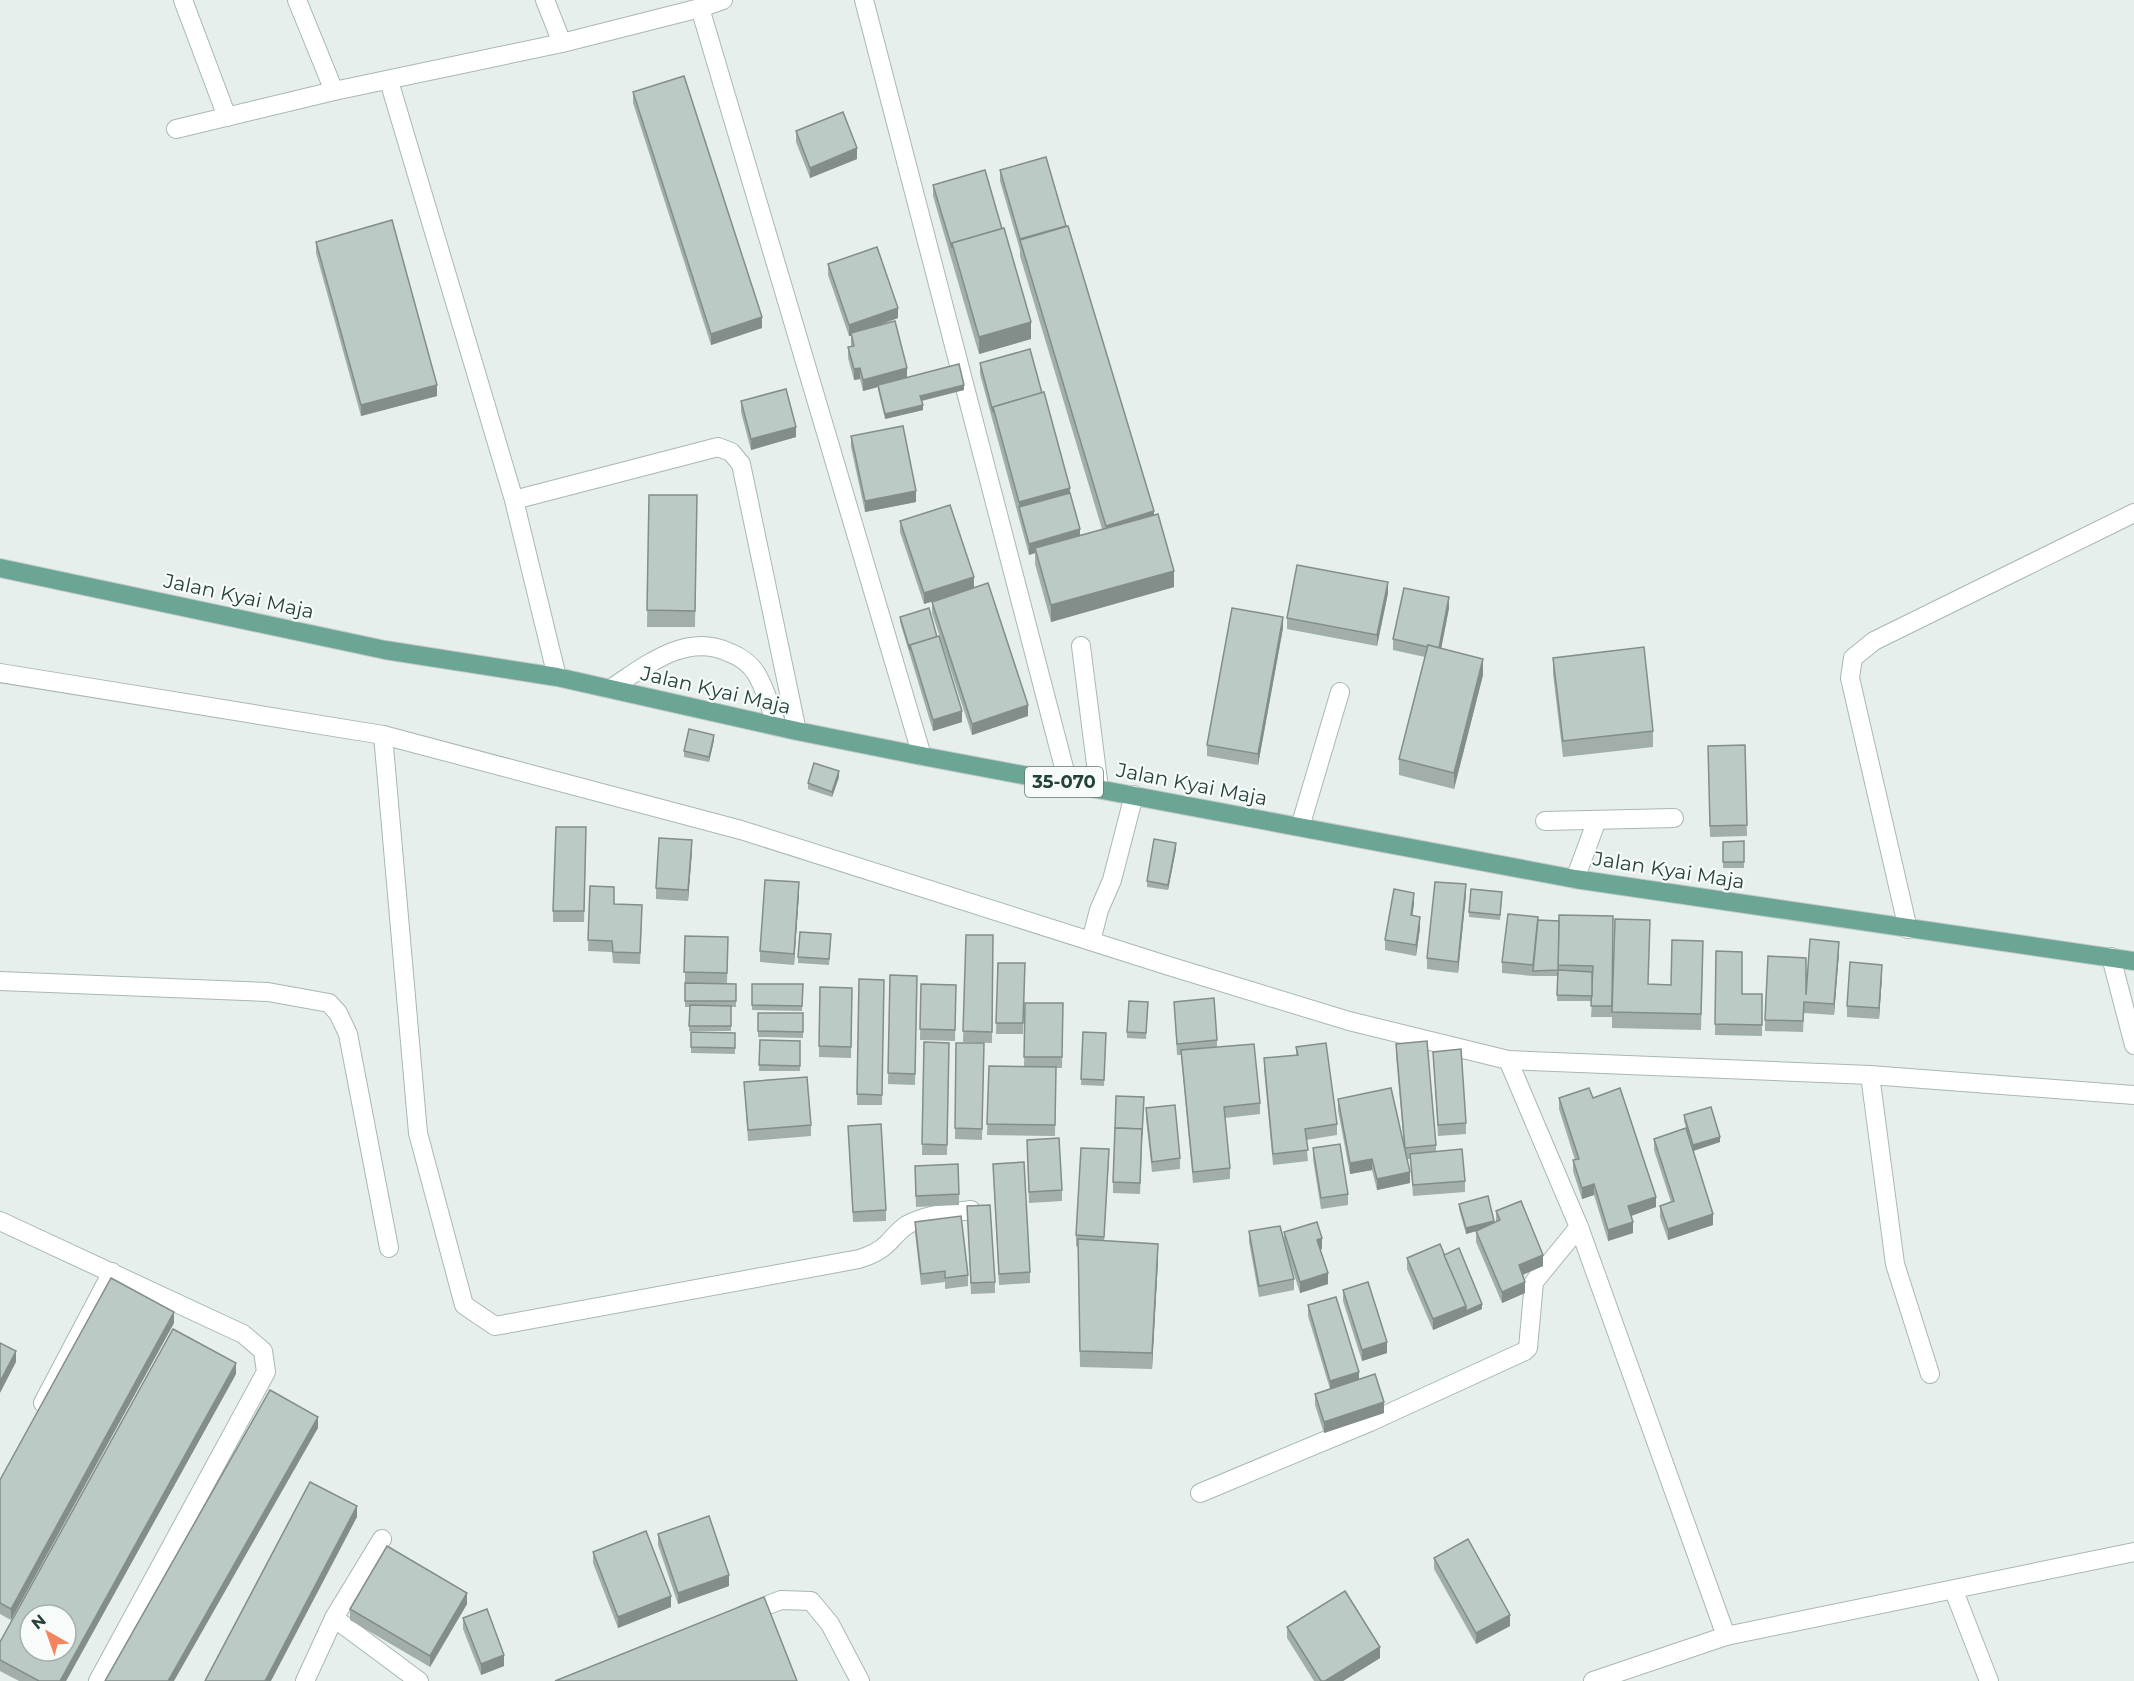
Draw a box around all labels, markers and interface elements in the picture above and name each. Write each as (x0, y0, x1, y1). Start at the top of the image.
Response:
street label: Jalan Kyai Maja (161, 568, 316, 624)
street label: Jalan Kyai Maja (638, 661, 793, 719)
street label: Jalan Kyai Maja (1114, 757, 1269, 810)
road number: 35-070 (1025, 767, 1103, 797)
street label: Jalan Kyai Maja (1591, 846, 1746, 894)
north arrow (18, 1603, 78, 1663)
text: N (28, 1610, 50, 1633)

